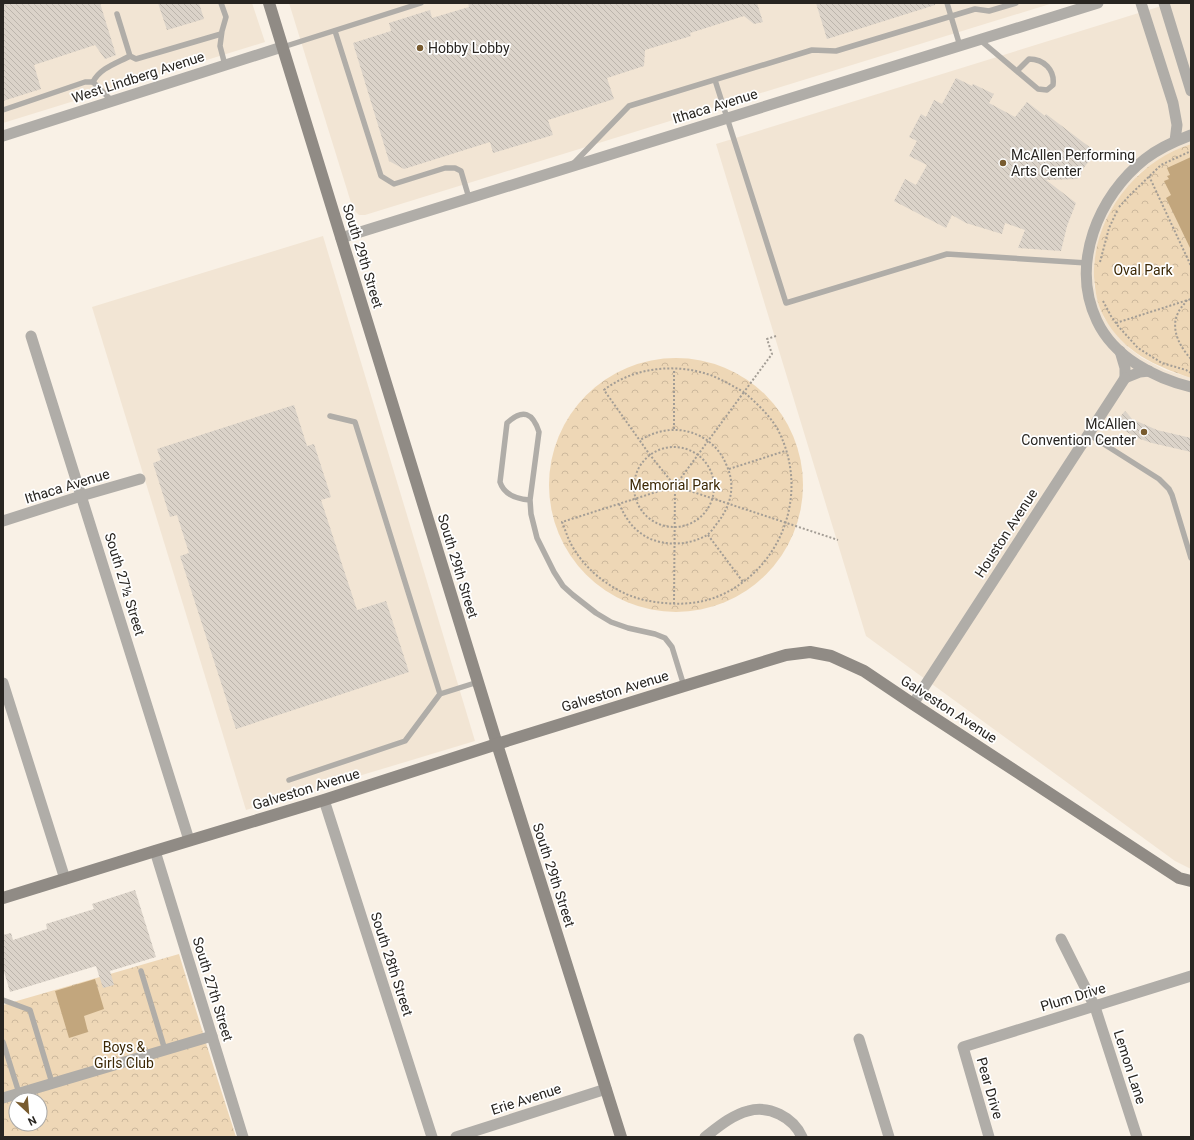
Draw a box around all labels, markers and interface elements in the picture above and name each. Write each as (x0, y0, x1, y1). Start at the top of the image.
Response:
place label: Hobby Lobby (428, 40, 510, 56)
marker: Hobby Lobby (415, 43, 425, 53)
street label: West Lindberg Avenue (70, 48, 206, 106)
street label: Ithaca Avenue (671, 85, 759, 127)
place label: McAllen Performing Arts Center (1011, 147, 1135, 179)
marker: McAllen Performing Arts Center (998, 158, 1008, 168)
street label: South 29th Street (340, 202, 387, 310)
park label: Oval Park (1113, 262, 1173, 278)
place label: McAllen Convention Center (1021, 416, 1136, 448)
marker: McAllen Convention Center (1139, 427, 1149, 437)
street label: Ithaca Avenue (23, 465, 111, 507)
park label: Memorial Park (630, 477, 721, 493)
street label: Houston Avenue (971, 486, 1041, 580)
street label: South 29th Street (435, 512, 482, 620)
street label: South 27½ Street (102, 531, 148, 638)
street label: Galveston Avenue (559, 667, 671, 715)
street label: Galveston Avenue (898, 672, 1000, 746)
street label: Galveston Avenue (250, 765, 362, 813)
street label: South 29th Street (530, 821, 578, 929)
street label: South 28th Street (368, 910, 416, 1018)
street label: South 27th Street (190, 935, 237, 1043)
street label: Plum Drive (1039, 980, 1107, 1014)
street label: Lemon Lane (1111, 1028, 1149, 1106)
park label: Boys & Girls Club (94, 1039, 154, 1071)
street label: Pear Drive (974, 1055, 1006, 1121)
street label: Erie Avenue (489, 1080, 563, 1118)
north arrow (8, 1092, 48, 1132)
text: N (26, 1113, 39, 1128)

